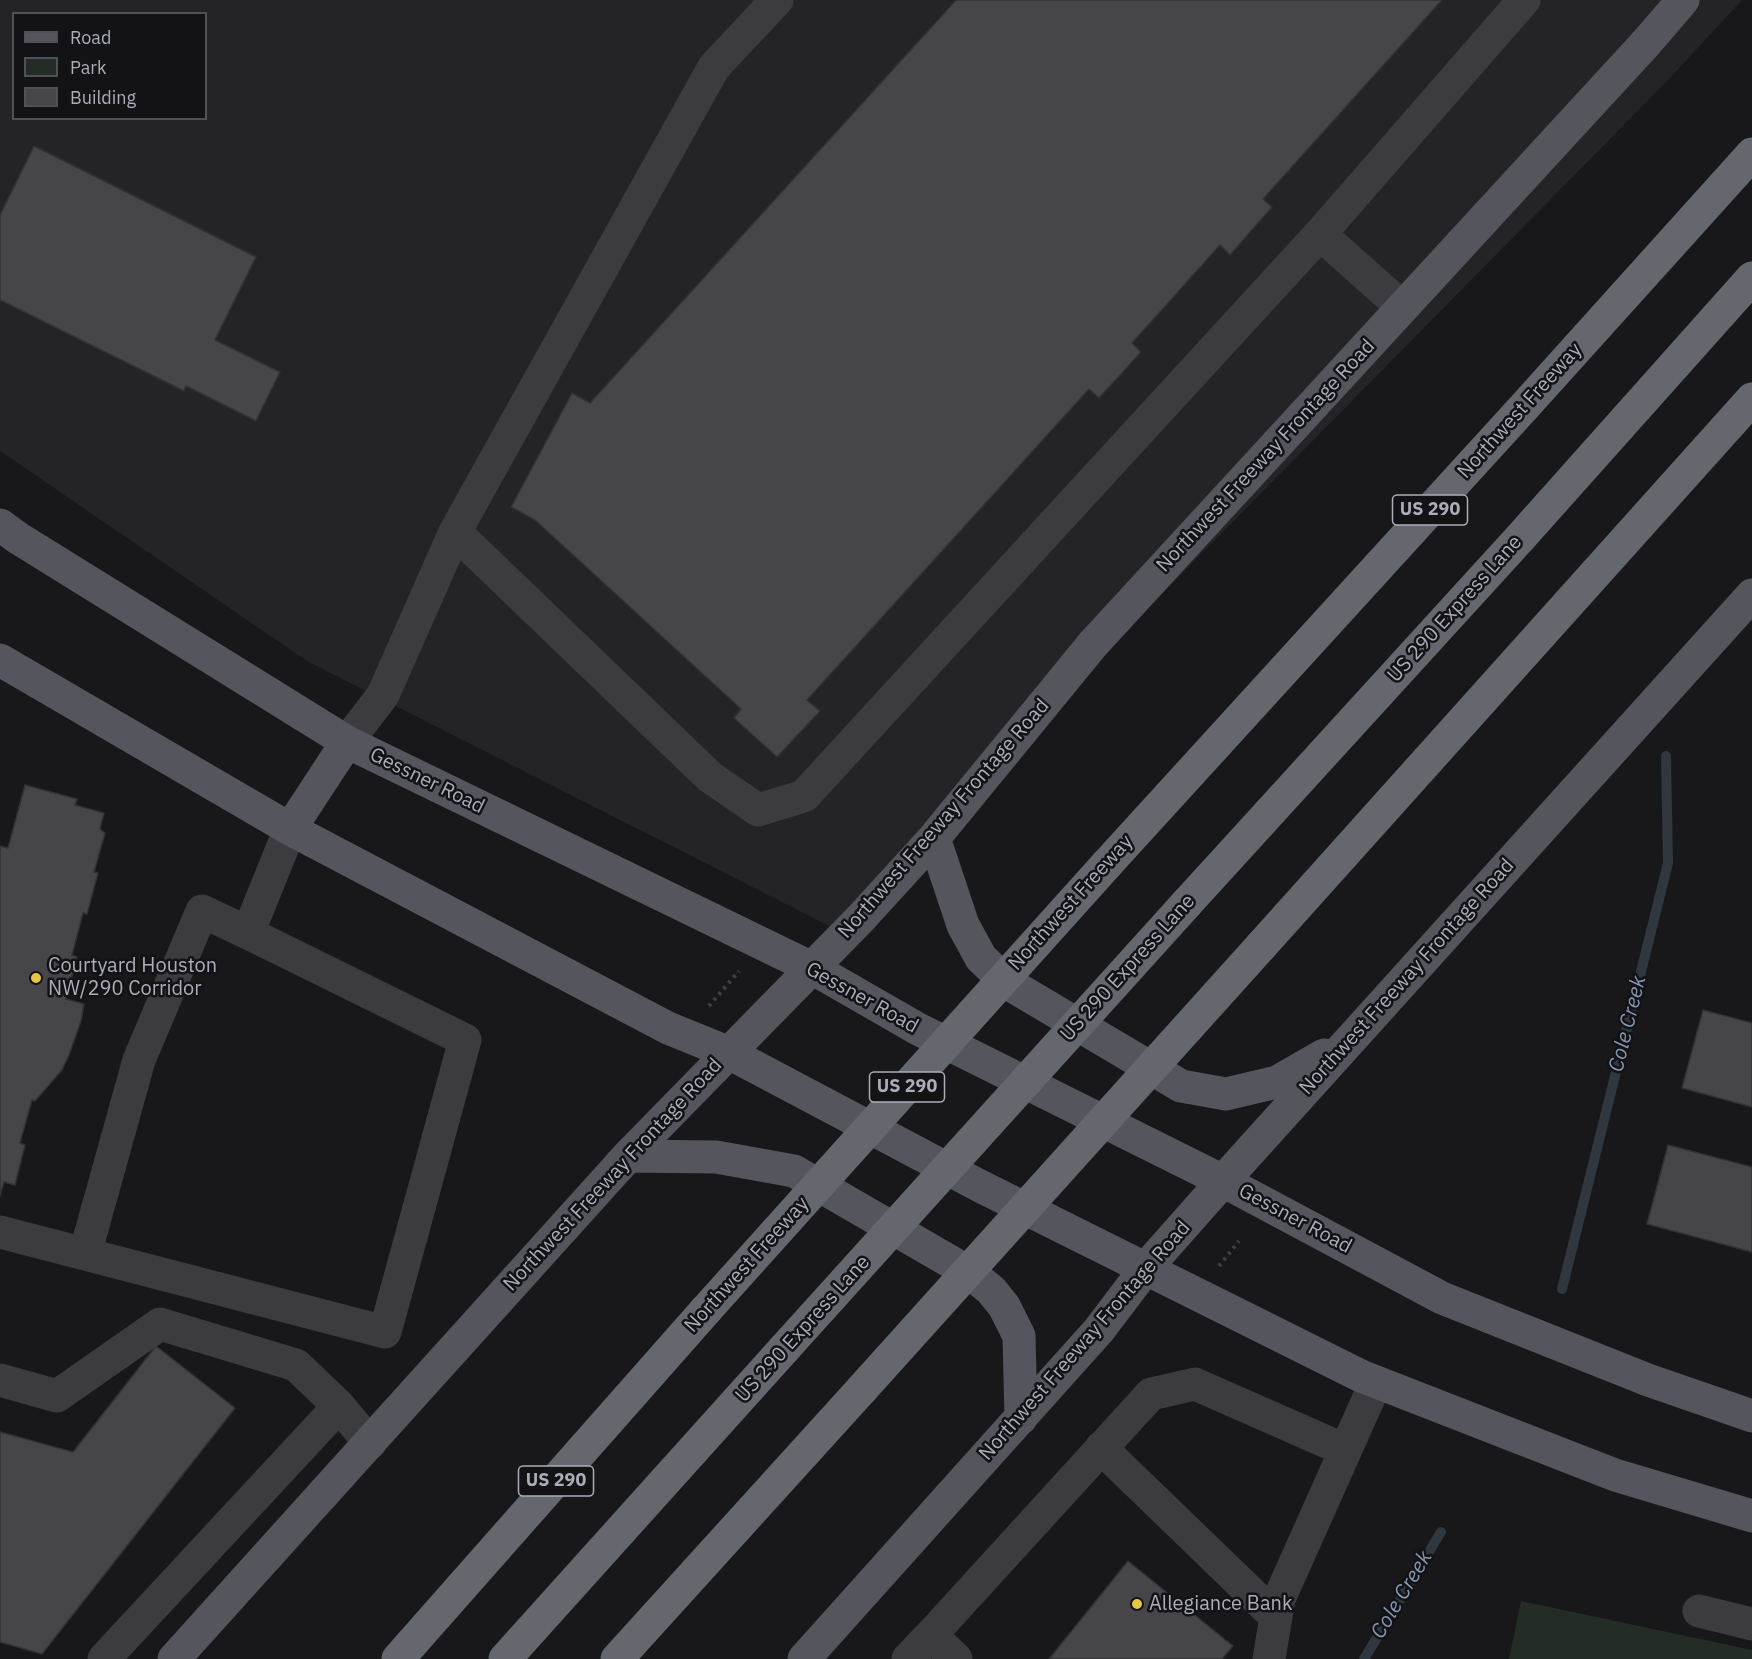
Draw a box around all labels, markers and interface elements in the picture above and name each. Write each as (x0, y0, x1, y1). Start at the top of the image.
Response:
legend (12, 12, 207, 120)
text: Road (70, 26, 111, 49)
text: Park (70, 56, 106, 79)
text: Building (70, 86, 136, 109)
street label: Northwest Freeway Frontage Road (1152, 335, 1380, 577)
street label: Northwest Freeway (1453, 338, 1587, 484)
road number: US 290 (1392, 495, 1468, 525)
street label: US 290 Express Lane (1383, 531, 1527, 687)
street label: Northwest Freeway Frontage Road (833, 694, 1055, 944)
street label: Gessner Road (366, 743, 488, 819)
street label: Northwest Freeway (1004, 830, 1138, 976)
street label: Northwest Freeway Frontage Road (1295, 854, 1519, 1100)
street label: US 290 Express Lane (1056, 890, 1200, 1046)
place label: Courtyard Houston NW/290 Corridor (48, 954, 217, 1001)
street label: Gessner Road (802, 957, 922, 1039)
marker: Courtyard Houston NW/290 Corridor (29, 971, 43, 985)
water label: Cole Creek (1604, 973, 1652, 1075)
street label: Northwest Freeway Frontage Road (499, 1054, 727, 1296)
road number: US 290 (870, 1072, 944, 1102)
street label: Gessner Road (1234, 1179, 1356, 1259)
street label: Northwest Freeway (680, 1192, 814, 1338)
street label: Northwest Freeway Frontage Road (974, 1216, 1196, 1466)
street label: US 290 Express Lane (731, 1251, 875, 1407)
road number: US 290 (518, 1466, 594, 1496)
water label: Cole Creek (1366, 1547, 1438, 1643)
place label: Allegiance Bank (1149, 1592, 1292, 1616)
marker: Allegiance Bank (1130, 1597, 1144, 1611)

